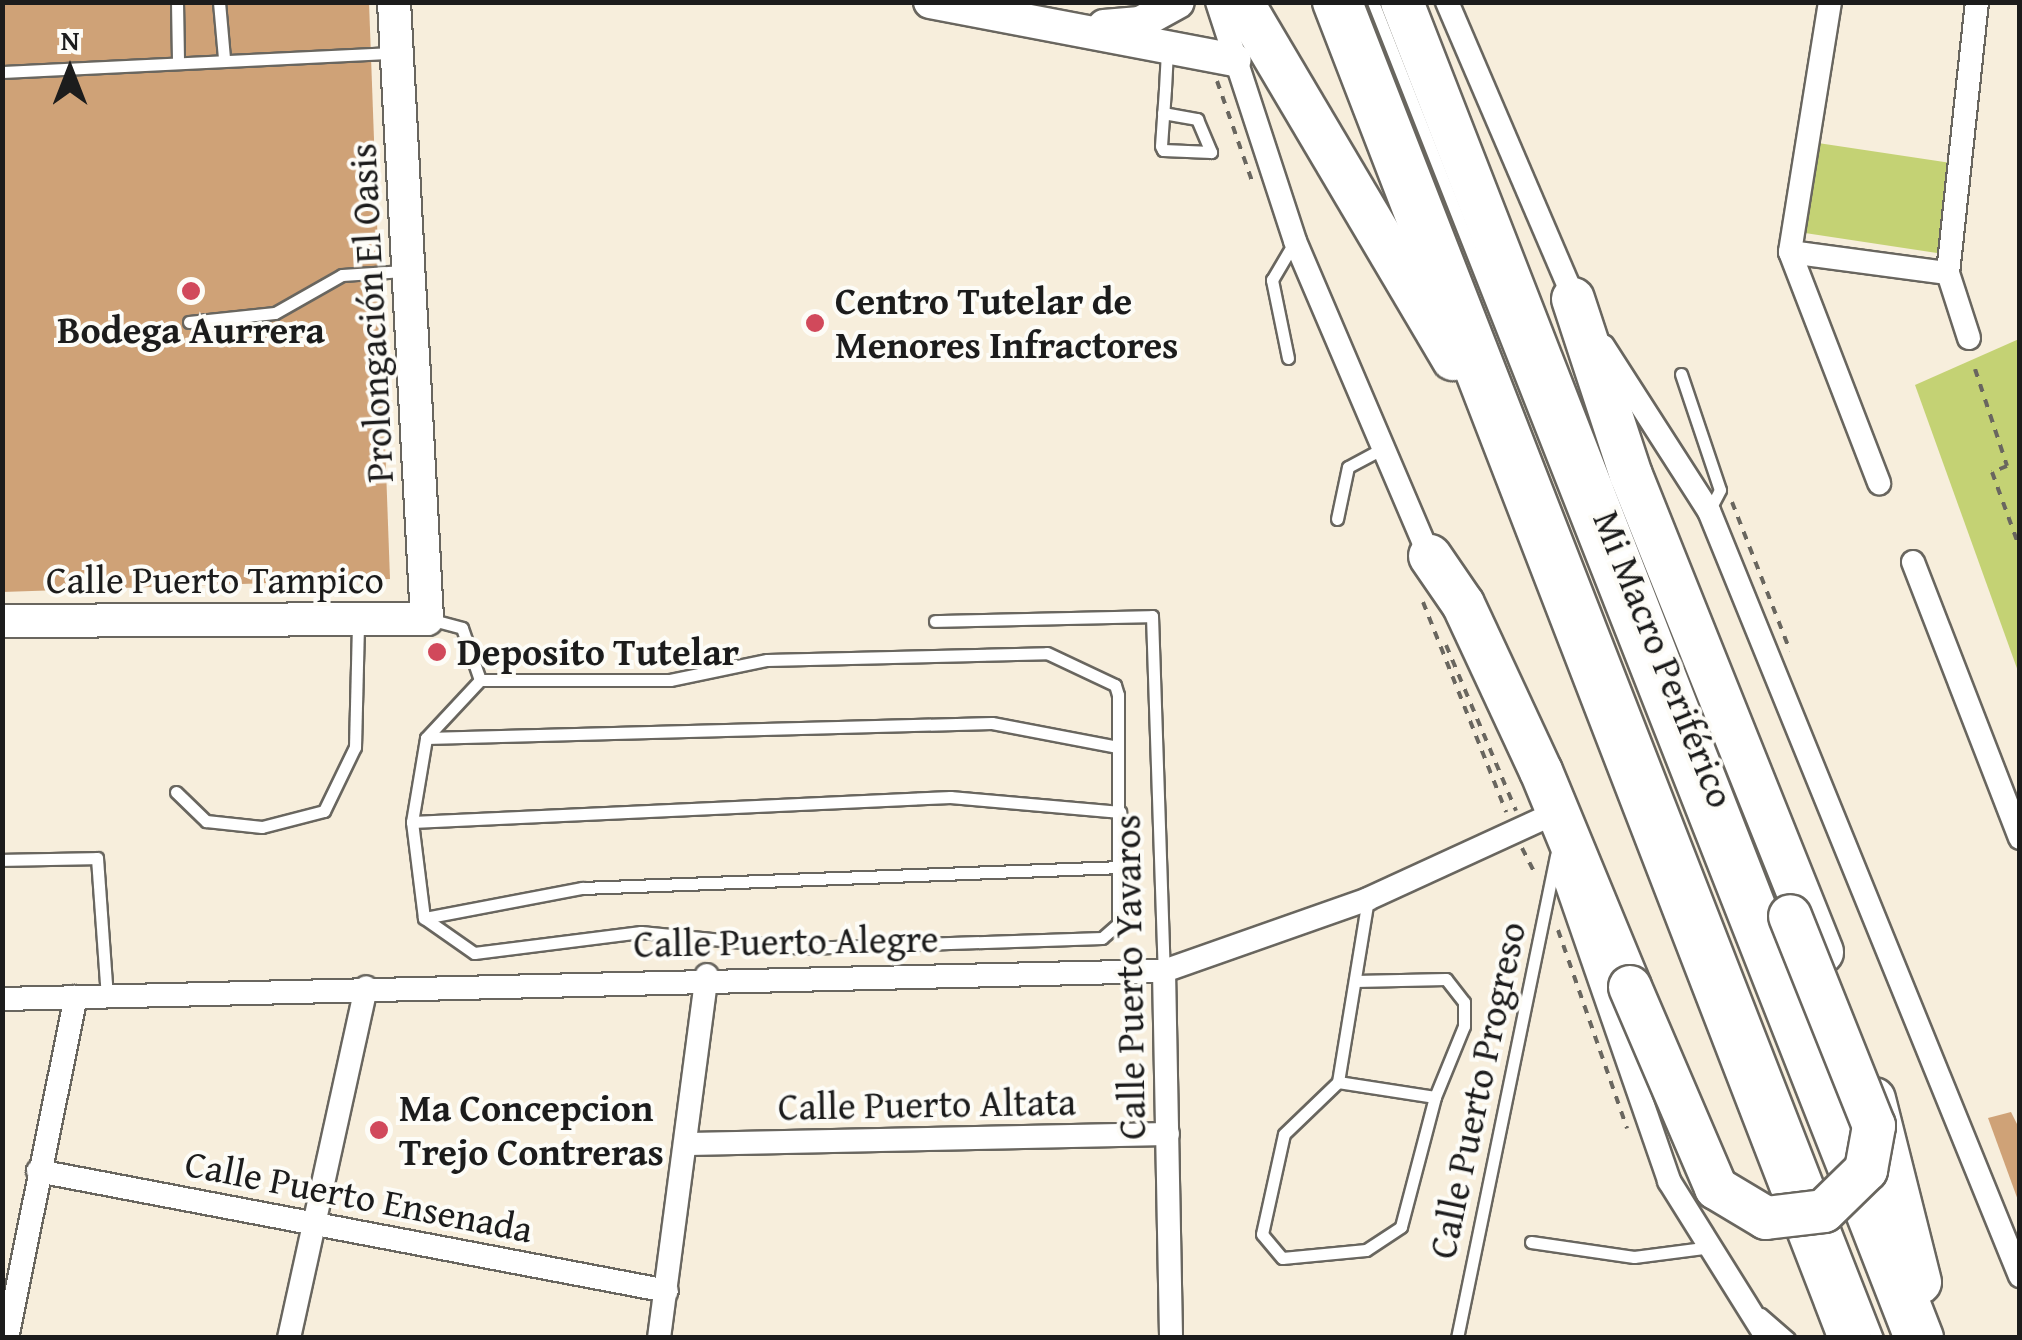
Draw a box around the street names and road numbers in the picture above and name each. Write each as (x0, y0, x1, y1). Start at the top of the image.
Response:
street label: Prolongación El Oasis (339, 142, 403, 484)
street label: Mi Macro Periférico (1584, 504, 1744, 814)
street label: Calle Puerto Tampico (46, 557, 384, 603)
street label: Calle Puerto Yavaros (1103, 814, 1155, 1140)
street label: Calle Puerto Alegre (633, 916, 939, 966)
street label: Calle Puerto Progreso (1419, 918, 1535, 1262)
street label: Calle Puerto Altata (777, 1079, 1077, 1129)
street label: Calle Puerto Ensenada (181, 1140, 537, 1252)

